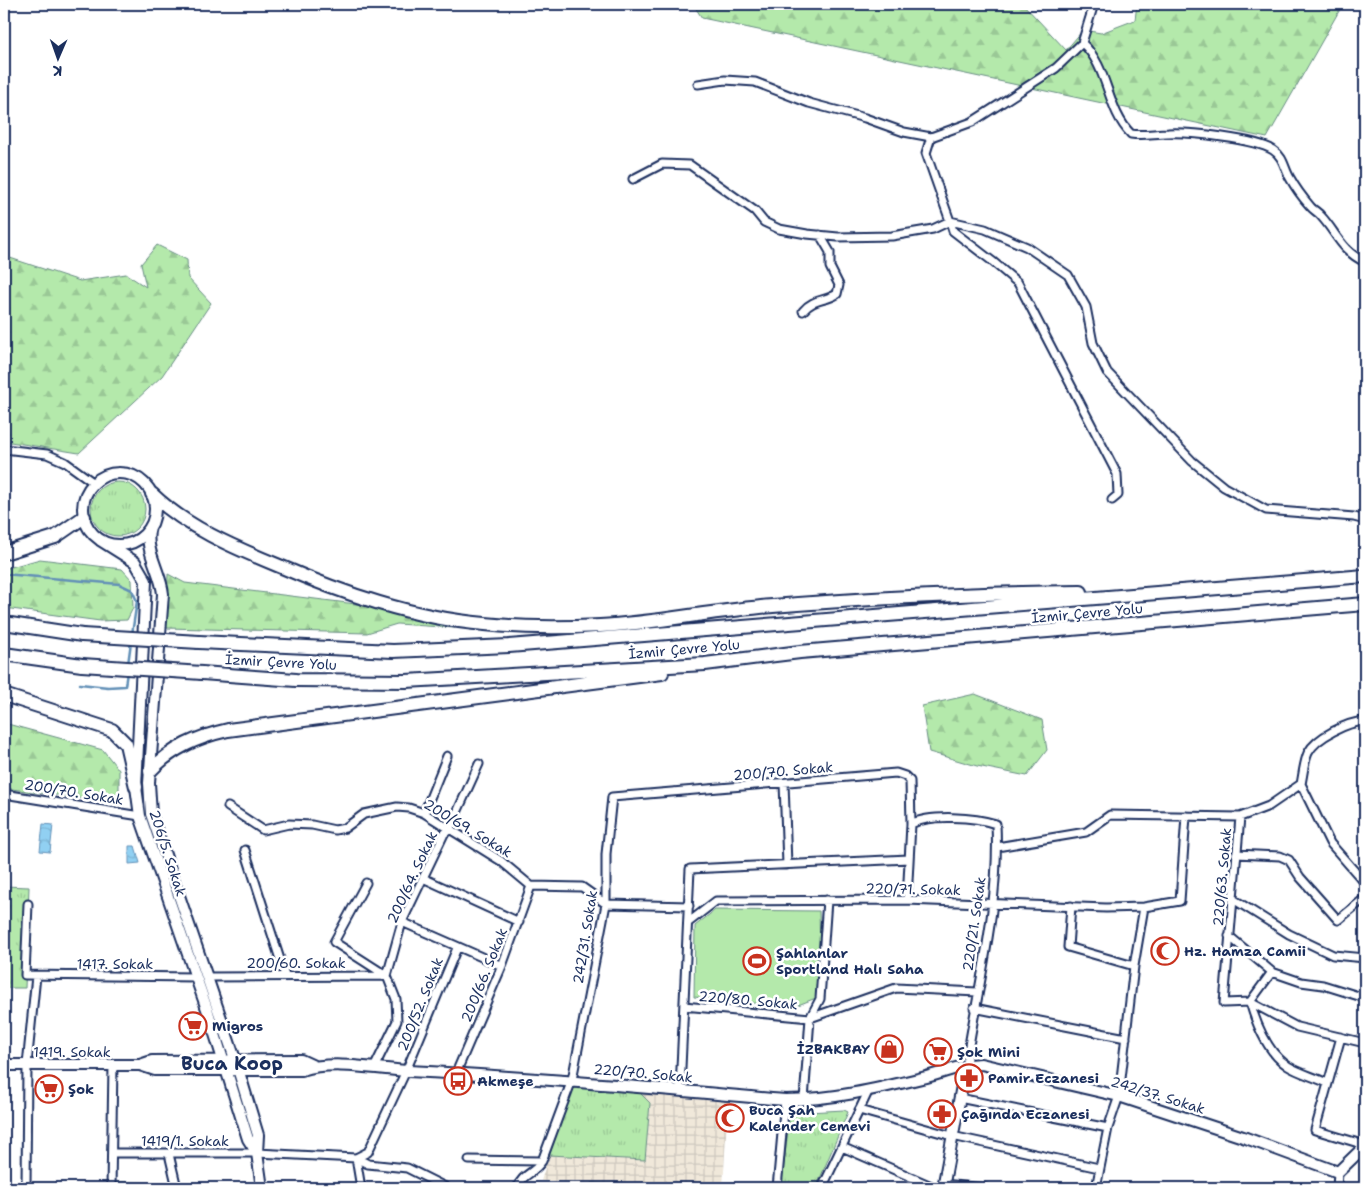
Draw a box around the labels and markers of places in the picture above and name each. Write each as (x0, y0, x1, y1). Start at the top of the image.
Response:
mosque icon: Hz. Hamza Camii (1150, 936, 1180, 966)
place label: Hz. Hamza Camii (1184, 942, 1306, 960)
place label: Şahlanlar Sportland Halı Saha (776, 944, 924, 978)
sports icon: Şahlanlar Sportland Halı Saha (742, 946, 772, 976)
supermarket icon: Migros (178, 1011, 208, 1041)
place label: Migros (212, 1017, 263, 1035)
shop icon: İZBAKBAY (874, 1034, 904, 1064)
supermarket icon: Şok Mini (923, 1037, 953, 1067)
place label: İZBAKBAY (797, 1040, 870, 1058)
place label: Şok Mini (957, 1043, 1020, 1061)
pharmacy icon: Pamir Eczanesi (954, 1063, 984, 1093)
bus stop icon: Akmeşe (443, 1066, 473, 1096)
place label: Pamir Eczanesi (988, 1069, 1099, 1087)
place label: Akmeşe (477, 1072, 534, 1090)
supermarket icon: Şok (34, 1074, 64, 1104)
place label: Şok (68, 1080, 94, 1098)
pharmacy icon: Çağında Eczanesi (927, 1099, 957, 1129)
place label: Buca Şah Kalender Cemevi (749, 1101, 871, 1135)
mosque icon: Buca Şah Kalender Cemevi (715, 1103, 745, 1133)
place label: Çağında Eczanesi (961, 1105, 1090, 1123)

